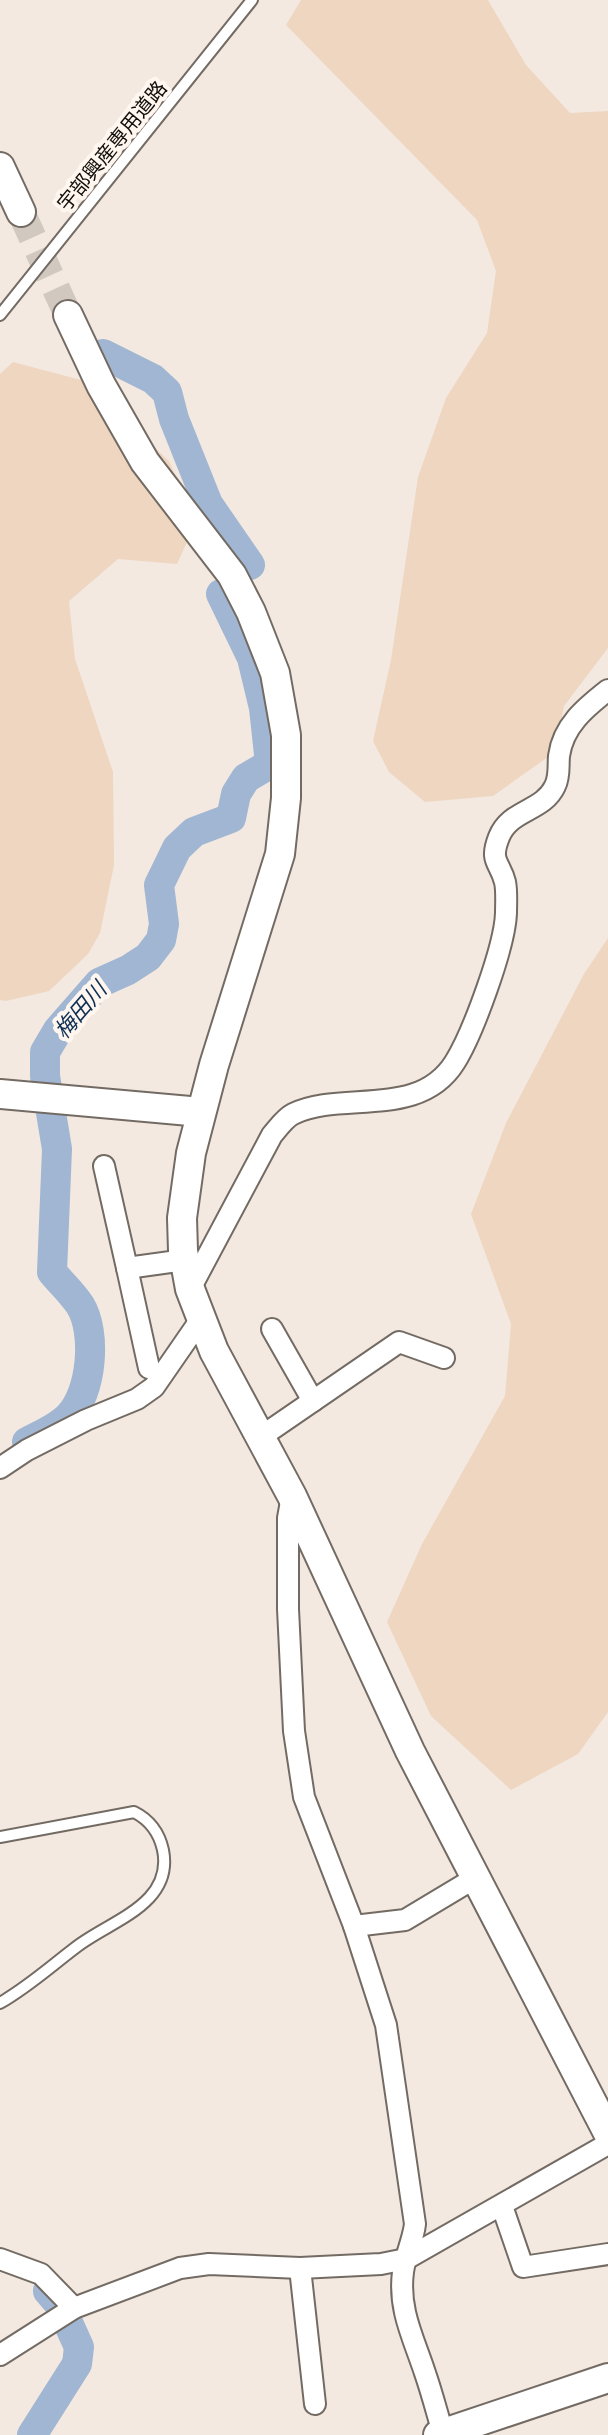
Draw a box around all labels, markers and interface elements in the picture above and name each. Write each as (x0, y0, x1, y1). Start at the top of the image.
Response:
street label: 宇部興産専用道路 (51, 75, 172, 216)
water label: 梅田川 (47, 974, 114, 1044)

